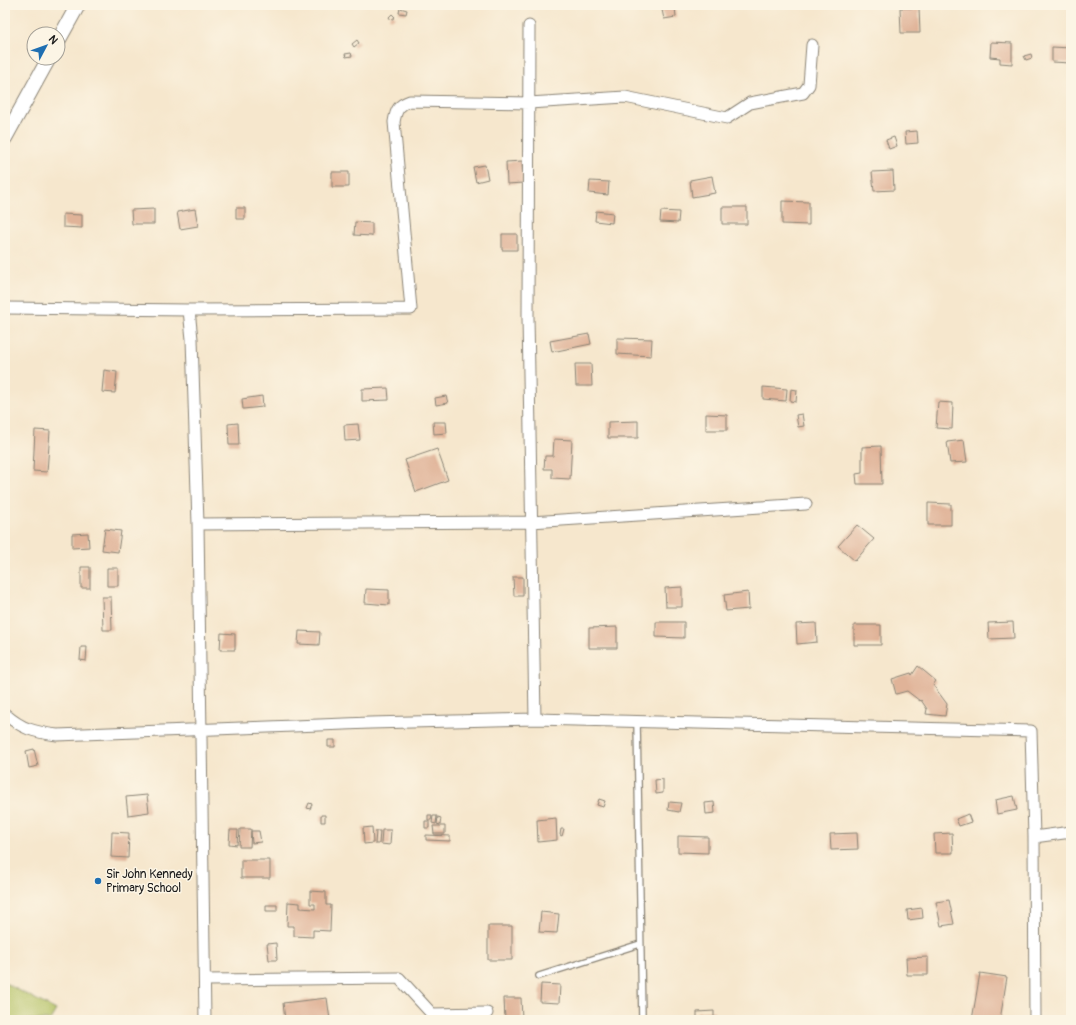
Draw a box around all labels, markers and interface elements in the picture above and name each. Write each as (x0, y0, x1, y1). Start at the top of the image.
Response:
north arrow (26, 26, 66, 66)
text: N (46, 33, 61, 47)
place label: Sir John Kennedy Primary School (106, 867, 193, 896)
marker: Sir John Kennedy Primary School (93, 876, 103, 886)

